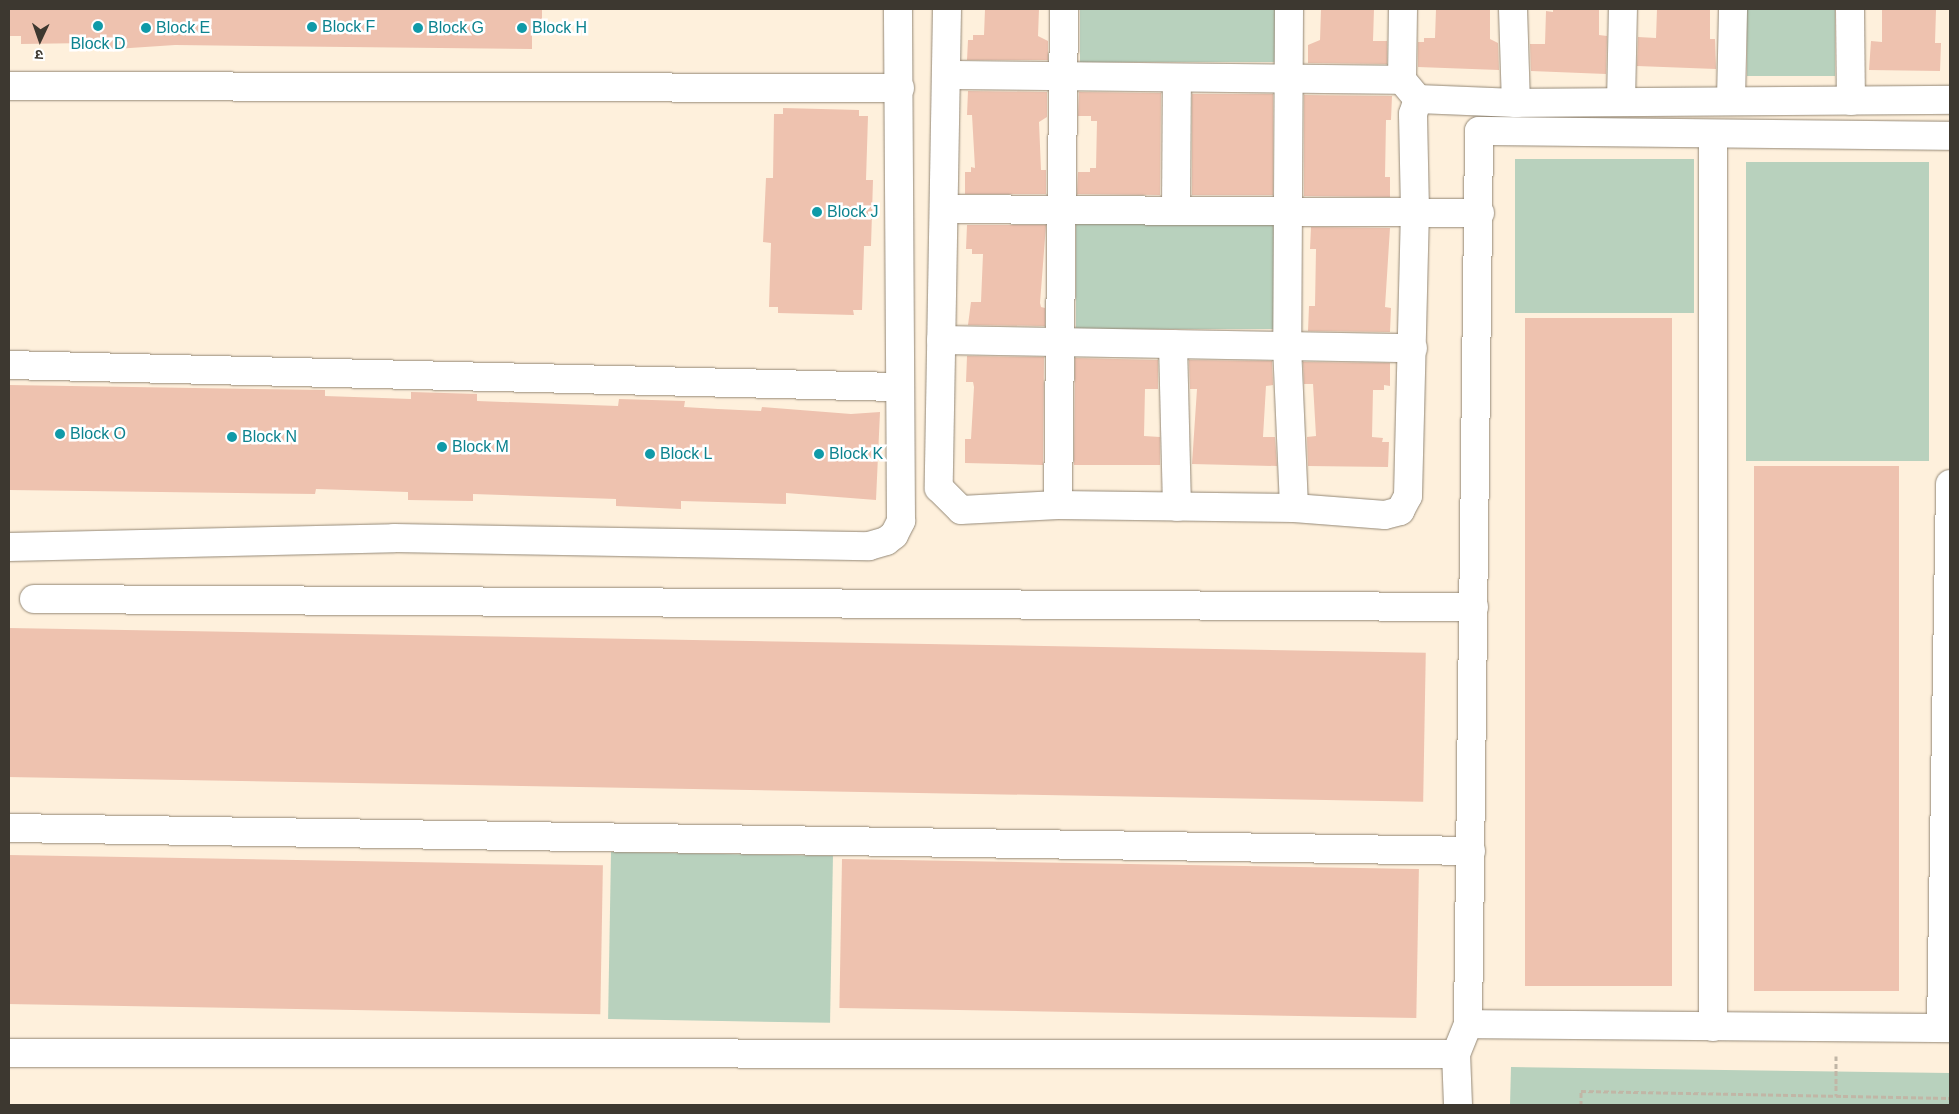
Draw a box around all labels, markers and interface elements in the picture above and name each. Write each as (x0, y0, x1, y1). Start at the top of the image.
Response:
north arrow (15, 15, 65, 65)
place label: Block F (322, 17, 375, 37)
place label: Block E (156, 18, 210, 38)
place label: Block G (428, 18, 484, 38)
place label: Block H (532, 18, 587, 38)
marker: Block D (92, 20, 104, 32)
marker: Block F (306, 21, 318, 33)
marker: Block E (140, 22, 152, 34)
marker: Block G (412, 22, 424, 34)
marker: Block H (516, 22, 528, 34)
place label: Block D (70, 34, 126, 54)
text: उ (35, 47, 44, 63)
place label: Block J (827, 202, 879, 222)
marker: Block J (811, 206, 823, 218)
place label: Block O (70, 424, 126, 444)
place label: Block N (242, 427, 297, 447)
marker: Block O (54, 428, 66, 440)
marker: Block N (226, 431, 238, 443)
place label: Block M (452, 437, 509, 457)
marker: Block M (436, 441, 448, 453)
place label: Block L (660, 444, 712, 464)
place label: Block K (829, 444, 883, 464)
marker: Block L (644, 448, 656, 460)
marker: Block K (813, 448, 825, 460)

